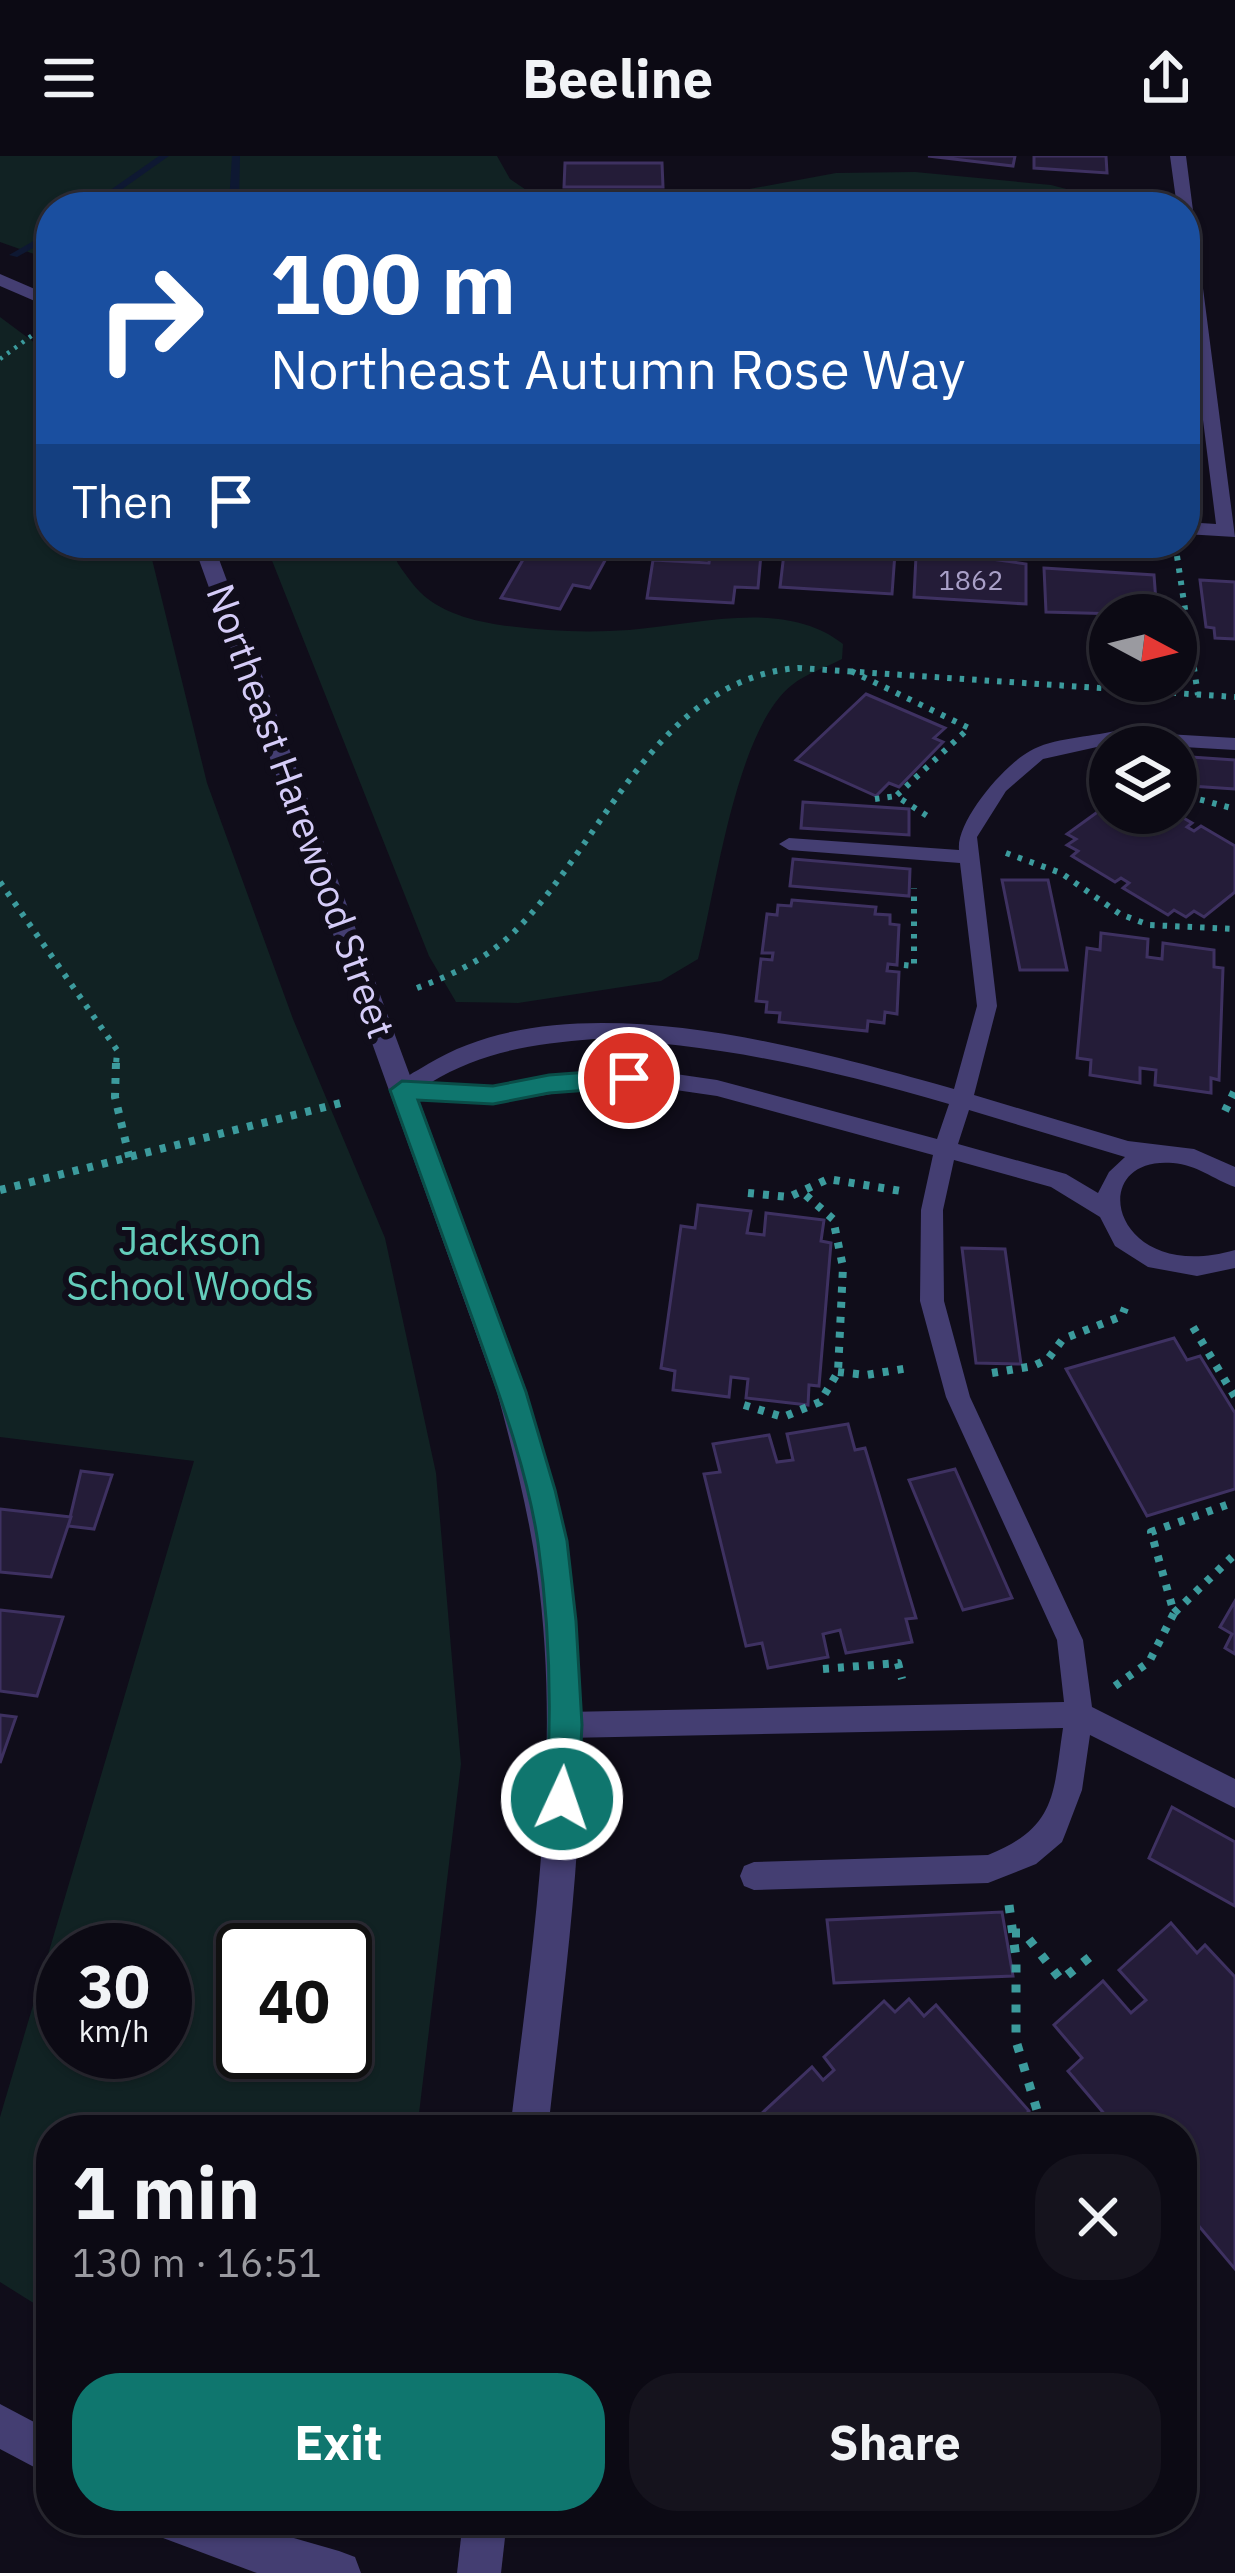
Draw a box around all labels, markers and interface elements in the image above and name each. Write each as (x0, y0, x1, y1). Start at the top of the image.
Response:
text: Beeline (522, 43, 713, 113)
icon: menu (36, 45, 102, 111)
icon: share (1133, 45, 1199, 111)
text: 100 m (270, 228, 516, 337)
icon: right (72, 240, 228, 396)
text: Northeast Autumn Rose Way (270, 334, 965, 404)
icon: arrive (198, 468, 264, 534)
text: Then (72, 472, 174, 530)
house number: 1862 (939, 562, 1003, 597)
street label: Northeast Harewood Street (196, 577, 407, 1045)
north arrow (1089, 594, 1197, 702)
map controls (1089, 594, 1197, 834)
button: layers (1089, 726, 1197, 834)
pin (578, 1027, 680, 1129)
icon: arrive (596, 1045, 662, 1111)
park label: Jackson School Woods (66, 1215, 314, 1311)
position arrow (499, 1736, 625, 1862)
speed limit sign: 40 (216, 1923, 372, 2079)
text: 30 (78, 1946, 150, 2025)
text: km/h (79, 2011, 149, 2050)
text: 1 min (72, 2145, 260, 2239)
button: close (1035, 2154, 1161, 2280)
text: 130 m · 16:51 (72, 2237, 322, 2288)
button: Exit (72, 2373, 605, 2511)
button: Share (629, 2373, 1161, 2511)

